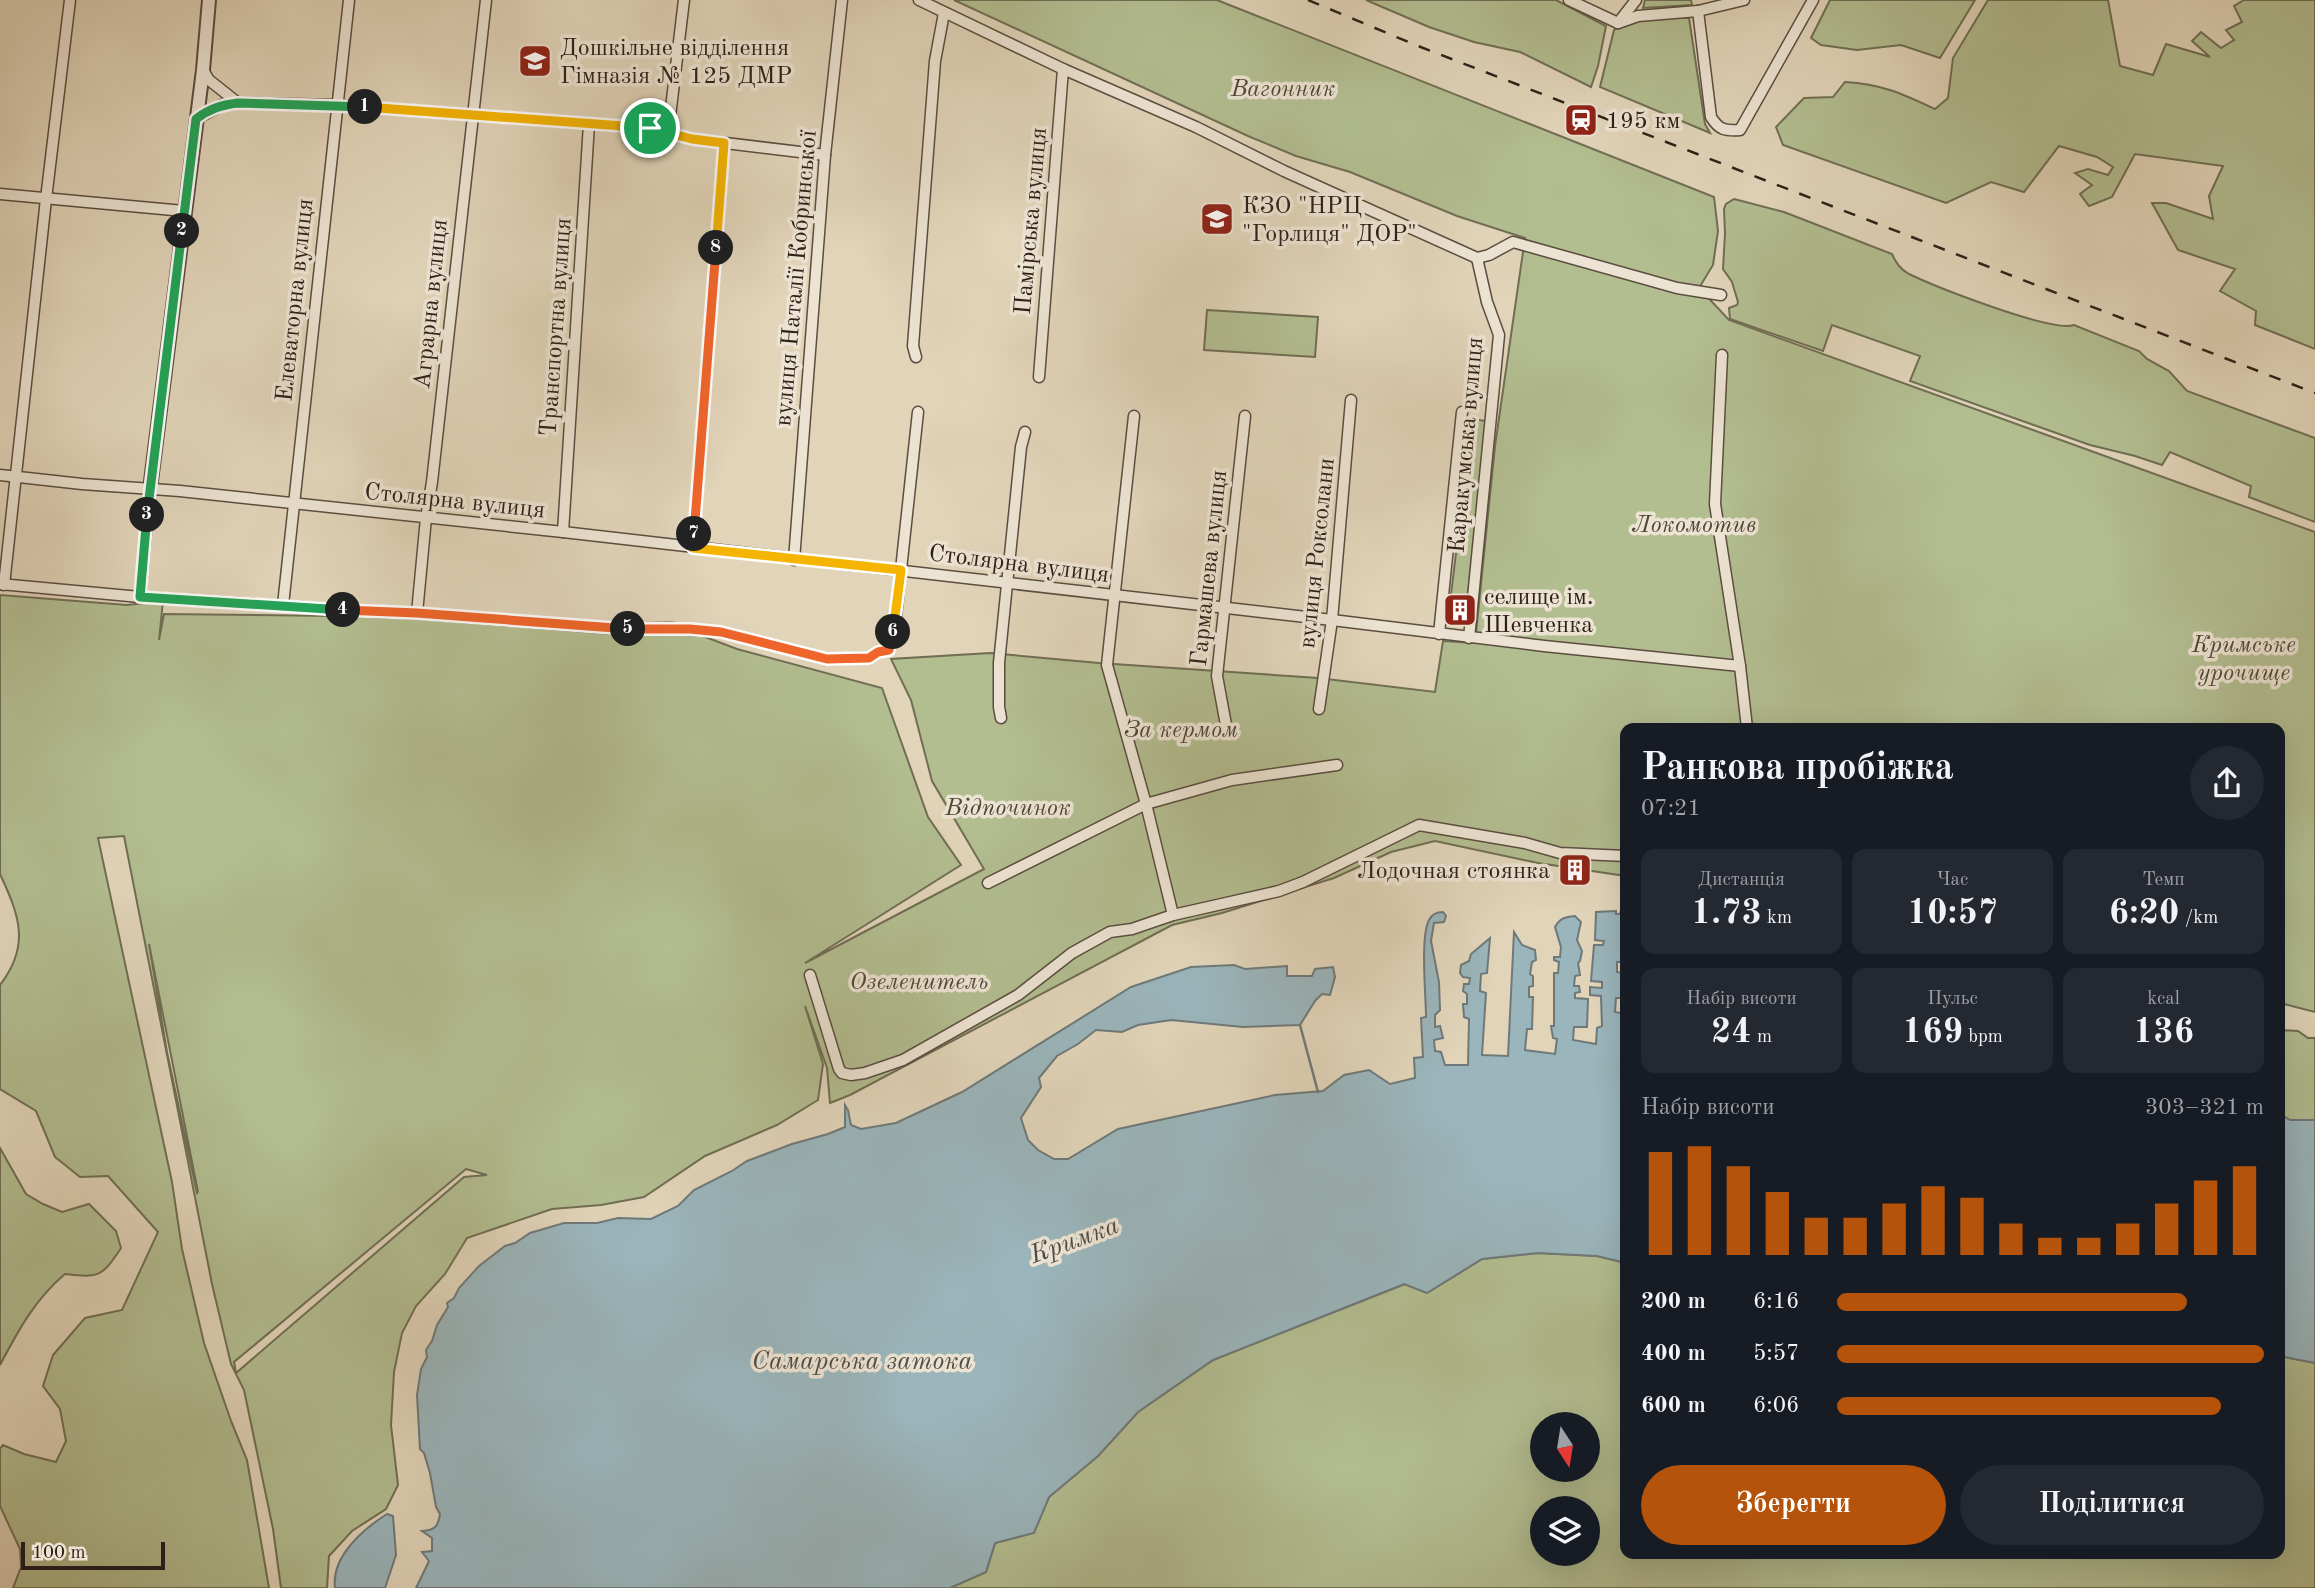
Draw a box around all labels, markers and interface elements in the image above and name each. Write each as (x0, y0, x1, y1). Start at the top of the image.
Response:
place label: Дошкільне відділення Гімназія № 125 ДМР (560, 37, 792, 89)
school or university icon: Дошкільне відділення Гімназія № 125 ДМР (516, 42, 554, 80)
park label: Вагонник (1230, 78, 1335, 102)
pin: 1 (348, 90, 382, 124)
text: 1 (359, 97, 370, 116)
pin (620, 98, 680, 158)
station icon: 195 км (1562, 101, 1600, 139)
icon: arrive (631, 109, 669, 147)
place label: 195 км (1606, 110, 1680, 134)
street label: Памірська вулиця (1012, 126, 1052, 316)
street label: вулиця Наталії Кобринської (772, 129, 822, 427)
place label: КЗО "НРЦ "Горлиця" ДОР" (1242, 195, 1417, 247)
street label: Елеваторна вулиця (273, 198, 319, 403)
school or university icon: КЗО "НРЦ "Горлиця" ДОР" (1198, 200, 1236, 238)
pin: 2 (164, 214, 200, 248)
street label: Транспортна вулиця (537, 217, 577, 437)
street label: Аграрна вулиця (411, 218, 453, 390)
text: 2 (176, 221, 187, 240)
pin: 8 (698, 230, 734, 266)
text: 8 (710, 238, 721, 257)
street label: Каракумська вулиця (1446, 336, 1488, 554)
street label: вулиця Роксолани (1296, 457, 1340, 650)
street label: Гармашева вулиця (1188, 469, 1232, 668)
street label: Столярна вулиця (363, 481, 546, 523)
pin: 3 (130, 498, 164, 532)
text: 3 (141, 505, 152, 524)
park label: Локомотив (1632, 514, 1756, 538)
pin: 7 (676, 516, 712, 552)
text: 7 (688, 524, 699, 543)
street label: Столярна вулиця (927, 542, 1110, 588)
place label: селище ім. Шевченка (1484, 586, 1594, 638)
building icon: селище ім. Шевченка (1441, 591, 1479, 629)
pin: 4 (326, 592, 360, 628)
text: 4 (337, 600, 348, 619)
pin: 5 (610, 612, 646, 646)
pin: 6 (876, 614, 910, 650)
text: 5 (622, 619, 633, 638)
text: 6 (887, 622, 898, 641)
park label: Кримське урочище (2191, 634, 2296, 686)
park label: За кермом (1124, 718, 1238, 743)
button: share (2190, 746, 2264, 820)
text: Ранкова пробіжка (1641, 750, 1954, 788)
park label: Відпочинок (944, 797, 1071, 821)
text: 07:21 (1641, 797, 1701, 820)
building icon: Лодочная стоянка (1556, 851, 1594, 889)
place label: Лодочная стоянка (1357, 860, 1550, 884)
text: Дистанція (1698, 871, 1785, 890)
text: Час (1937, 871, 1968, 890)
text: Темп (2142, 871, 2185, 890)
text: 1.73 (1691, 896, 1762, 931)
text: 10:57 (1907, 896, 1998, 931)
text: 6:20 (2109, 896, 2179, 931)
text: km (1762, 909, 1792, 928)
text: /km (2179, 909, 2218, 928)
park label: Озеленитель (849, 971, 989, 995)
text: Набір висоти (1686, 990, 1797, 1009)
text: Пульс (1927, 990, 1978, 1009)
text: kcal (2147, 990, 2180, 1009)
text: 24 (1711, 1015, 1752, 1050)
text: 169 (1902, 1015, 1963, 1050)
text: 136 (2133, 1015, 2194, 1050)
text: m (1752, 1028, 1772, 1047)
text: bpm (1963, 1028, 2003, 1047)
text: Набір висоти (1641, 1096, 1775, 1119)
text: 303–321 m (2145, 1096, 2264, 1119)
water label: Кримка (1026, 1213, 1123, 1269)
text: 200 m (1641, 1290, 1706, 1313)
text: 6:16 (1753, 1290, 1799, 1313)
text: 400 m (1641, 1342, 1706, 1365)
text: 5:57 (1753, 1342, 1799, 1365)
water label: Самарська затока (752, 1349, 973, 1375)
text: 600 m (1641, 1394, 1706, 1417)
text: 6:06 (1753, 1394, 1799, 1417)
north arrow (1530, 1412, 1600, 1482)
map controls (1530, 1412, 1600, 1566)
button: Зберегти (1641, 1465, 1946, 1545)
button: Поділитися (1960, 1465, 2264, 1545)
button: layers (1530, 1496, 1600, 1566)
scale bar (21, 1539, 164, 1571)
text: 100 m (32, 1544, 85, 1563)

